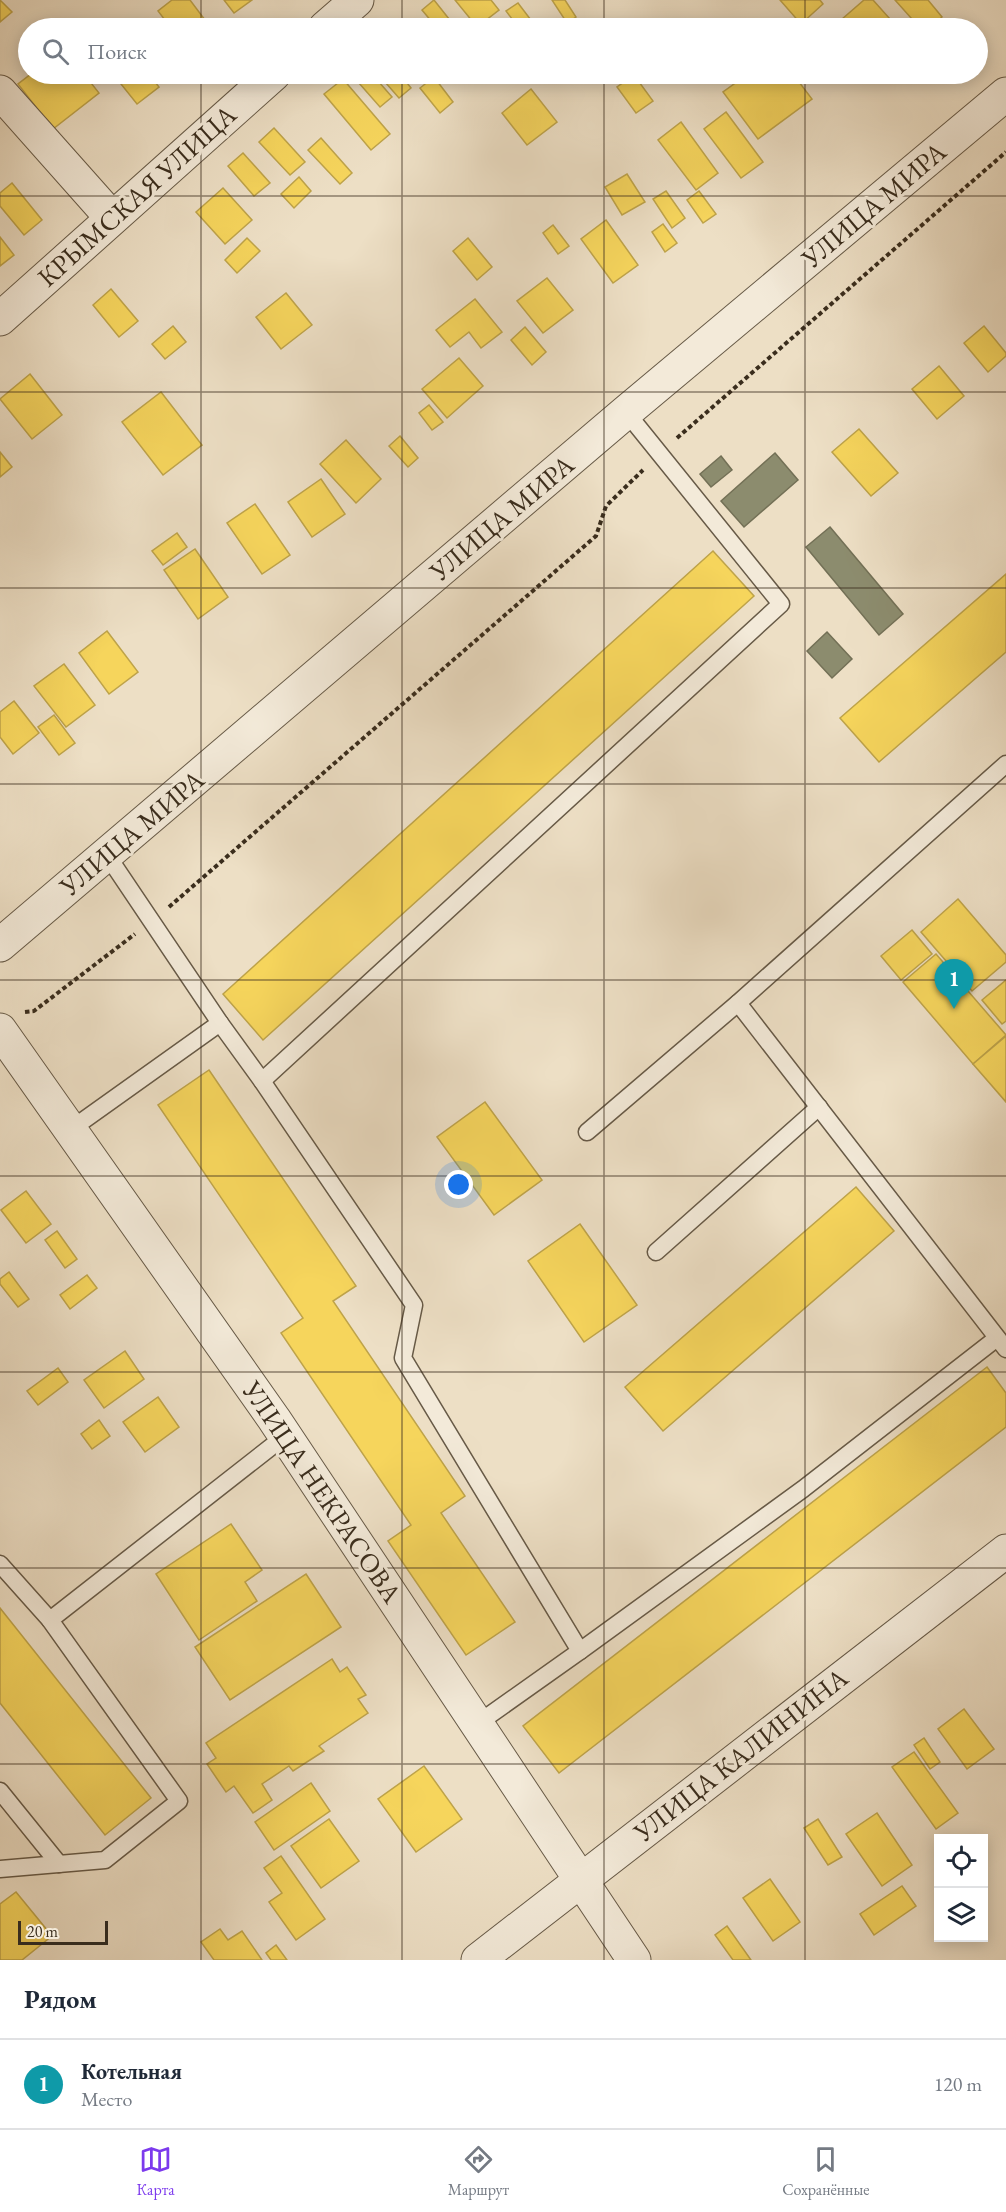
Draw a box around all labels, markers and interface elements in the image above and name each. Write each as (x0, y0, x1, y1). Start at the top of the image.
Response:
search box (18, 18, 988, 84)
icon: search (39, 35, 72, 68)
text: Поиск (87, 37, 147, 66)
street label: КРЫМСКАЯ УЛИЦА (30, 97, 244, 294)
street label: УЛИЦА МИРА (793, 134, 954, 276)
street label: УЛИЦА МИРА (421, 447, 582, 589)
street label: УЛИЦА МИРА (51, 762, 212, 904)
pin: 1 (934, 960, 974, 1009)
your location (444, 1170, 473, 1199)
street label: УЛИЦА НЕКРАСОВА (234, 1373, 410, 1610)
street label: УЛИЦА КАЛИНИНА (626, 1660, 855, 1850)
map controls (934, 1834, 988, 1942)
button: locate (934, 1834, 988, 1888)
button: layers (934, 1888, 988, 1942)
scale bar (18, 1918, 108, 1946)
text: 20 m (27, 1921, 58, 1942)
text: Рядом (24, 1982, 97, 2016)
text: Котельная (81, 2057, 182, 2086)
text: 1 (38, 2071, 49, 2097)
text: 120 m (934, 2071, 982, 2097)
text: Место (81, 2086, 132, 2112)
tab: Карта (137, 2143, 175, 2200)
tab: Маршрут (448, 2143, 509, 2200)
tab: Сохранённые (782, 2143, 869, 2200)

